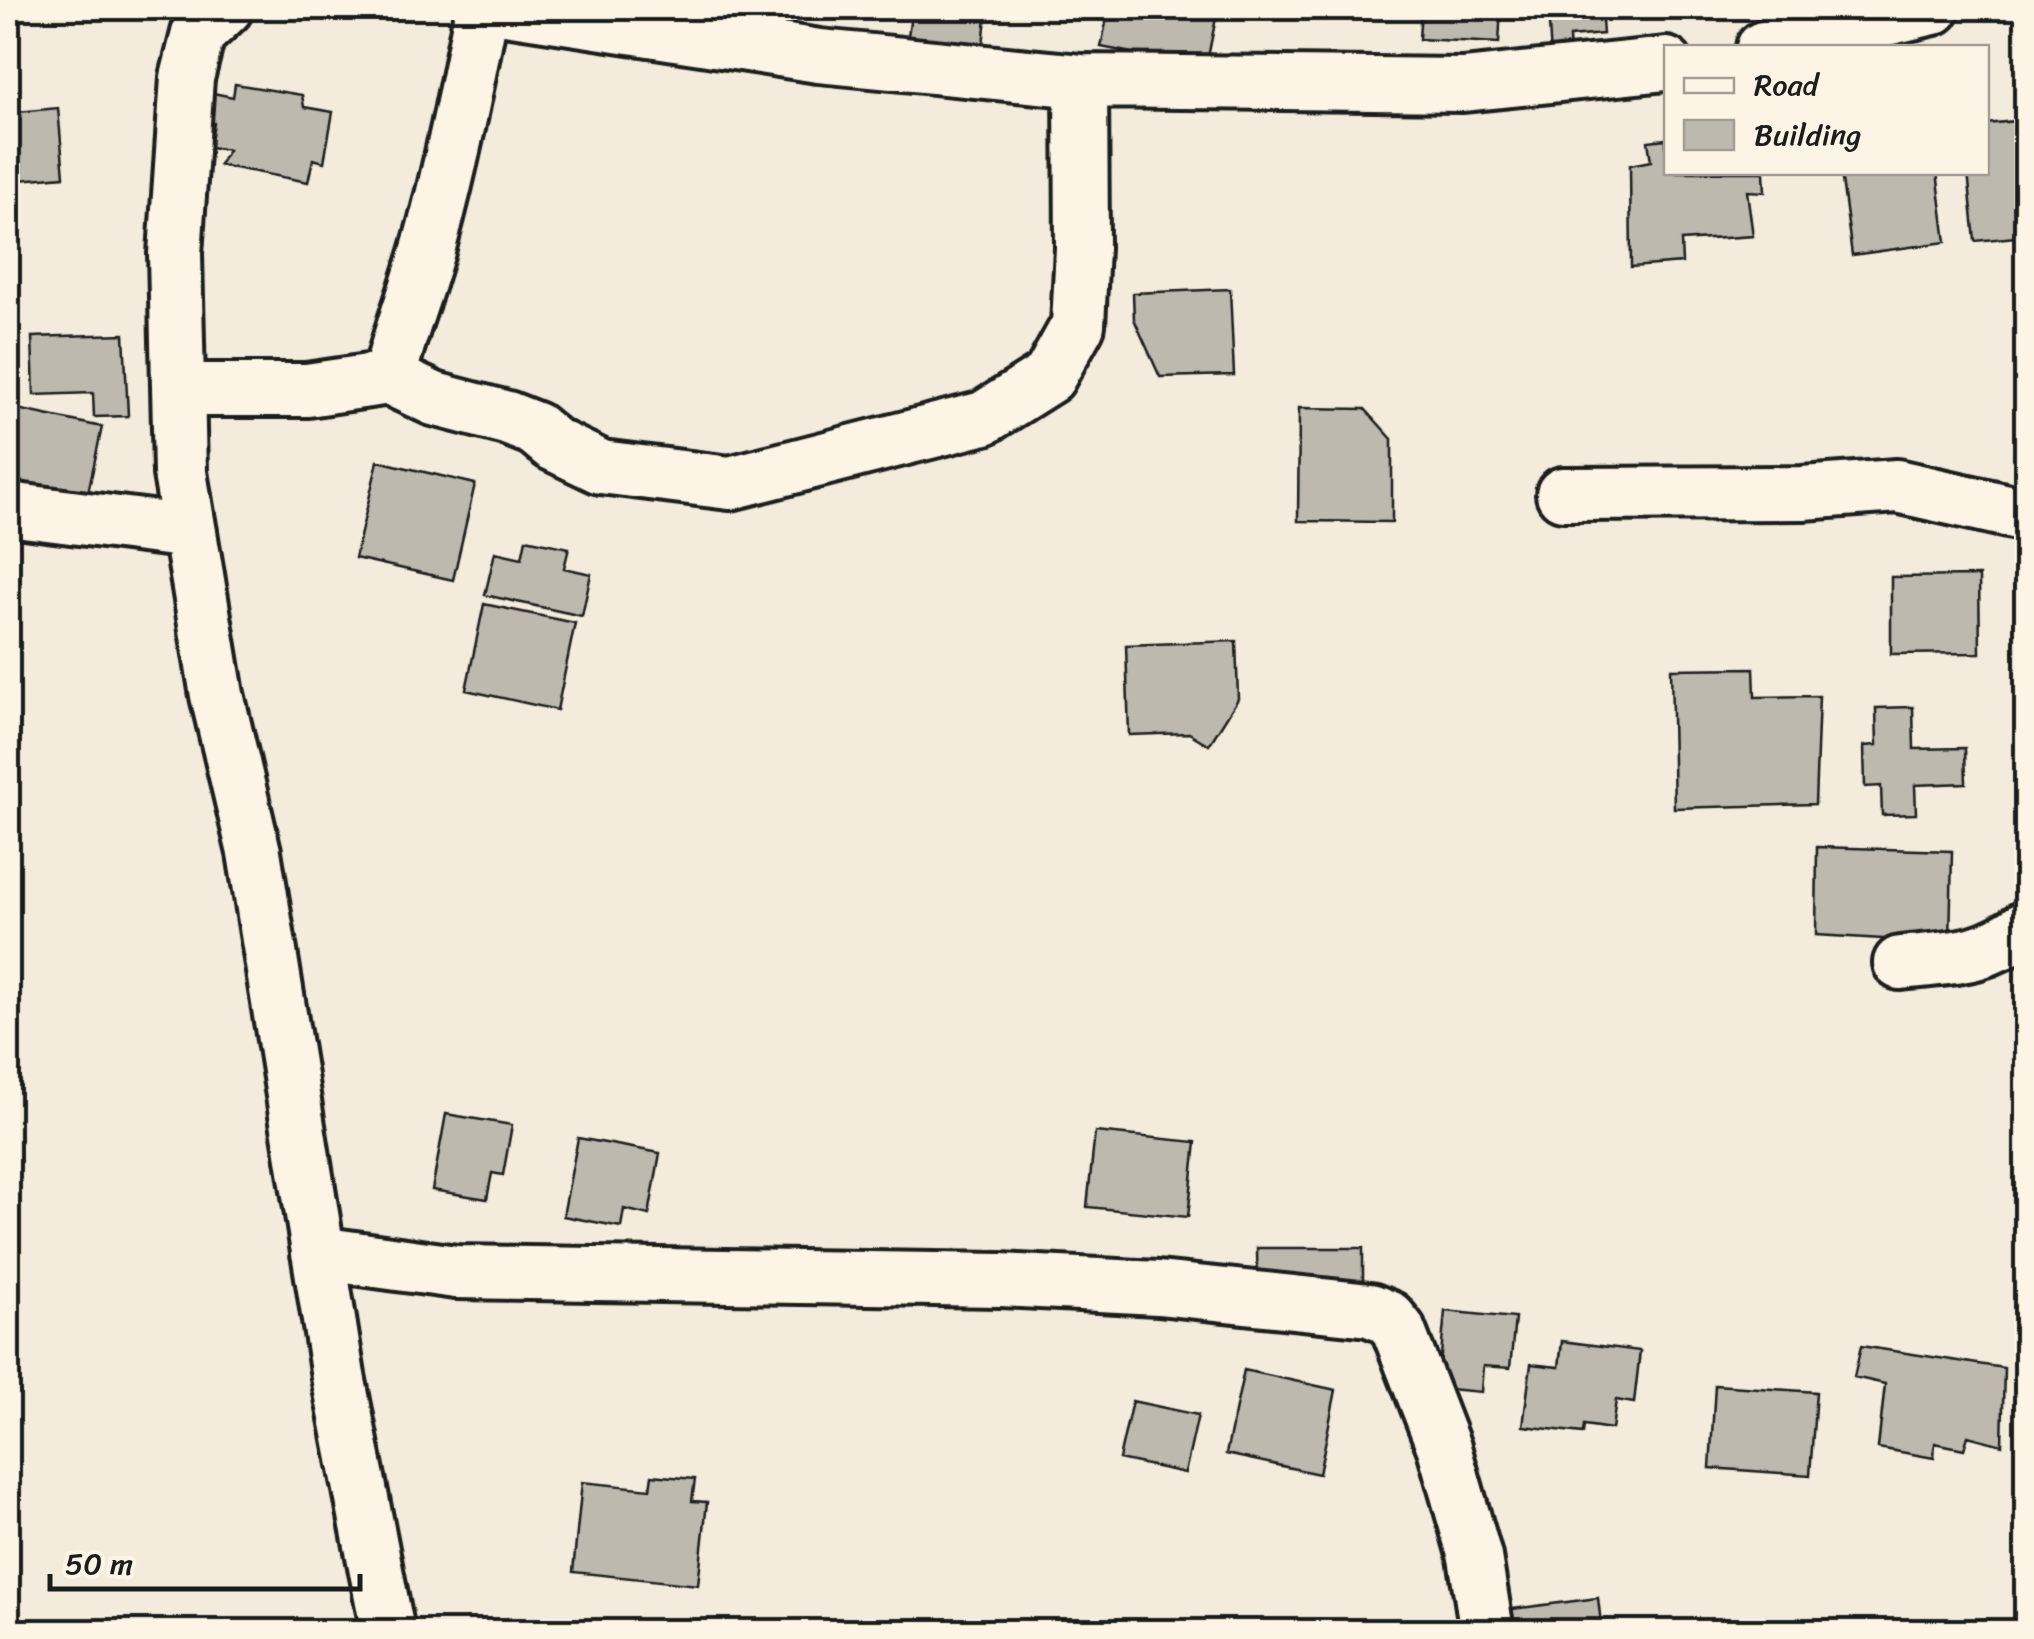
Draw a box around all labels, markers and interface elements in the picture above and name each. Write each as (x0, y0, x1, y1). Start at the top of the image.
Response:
legend (1664, 45, 1989, 175)
text: Road (1754, 58, 1821, 112)
text: Building (1754, 108, 1861, 162)
scale bar (50, 1529, 360, 1591)
text: 50 m (65, 1537, 133, 1591)

